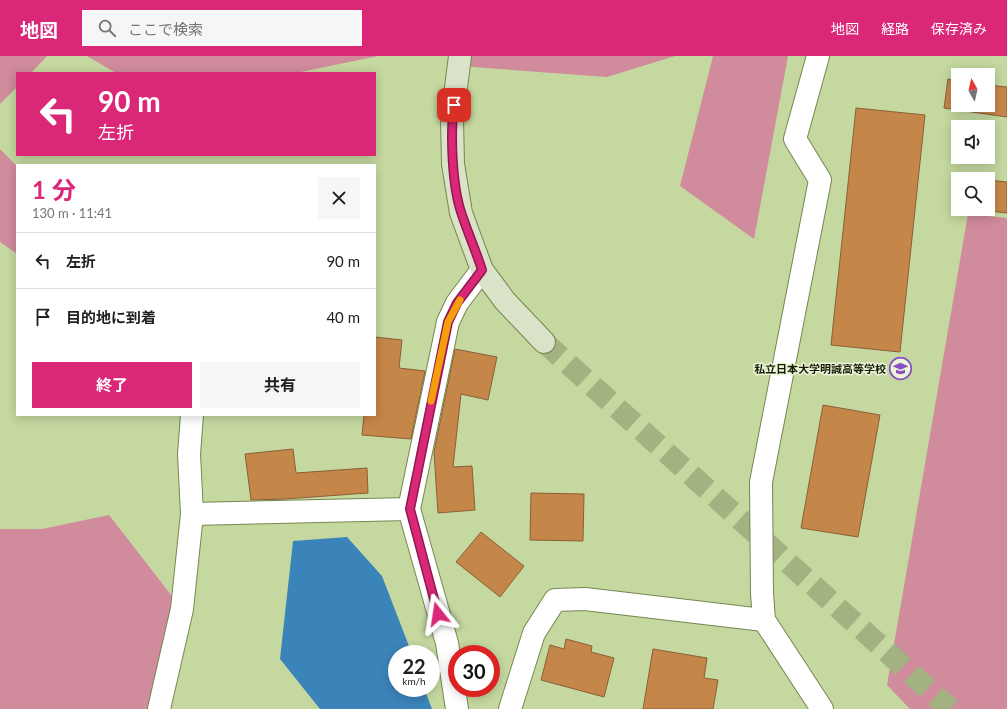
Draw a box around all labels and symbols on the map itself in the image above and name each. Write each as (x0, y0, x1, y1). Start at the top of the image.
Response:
north arrow (951, 68, 995, 112)
pin (437, 88, 471, 122)
school or university icon: 私立日本大学明誠高等学校 (888, 355, 914, 381)
place label: 私立日本大学明誠高等学校 (754, 362, 886, 375)
position arrow (417, 593, 459, 635)
speed limit sign: 30 (448, 645, 500, 697)

